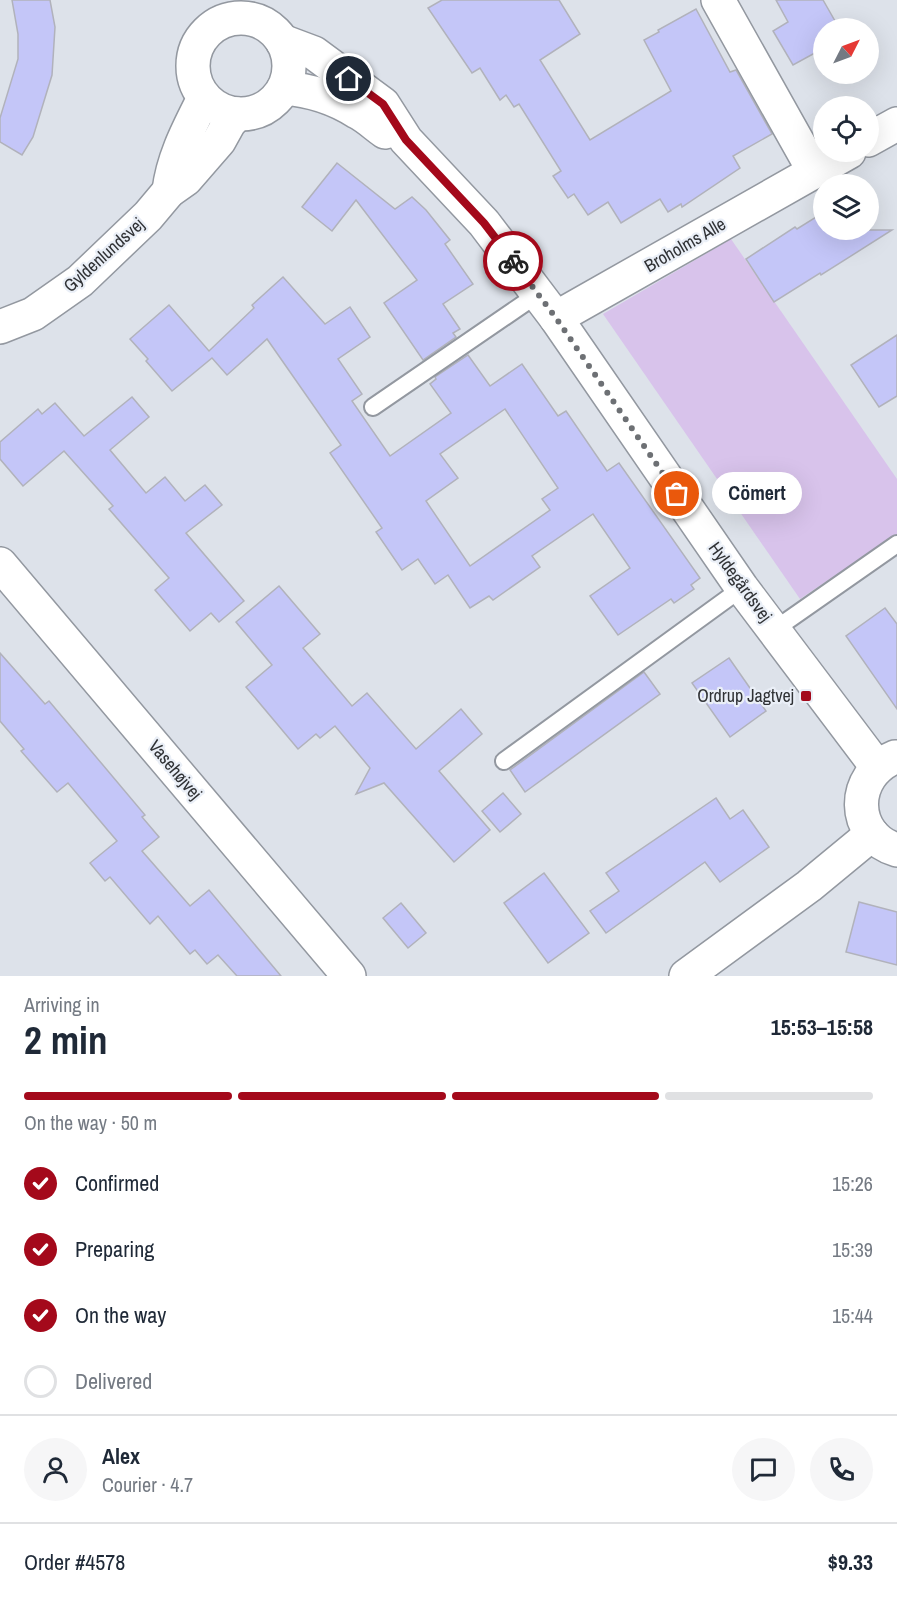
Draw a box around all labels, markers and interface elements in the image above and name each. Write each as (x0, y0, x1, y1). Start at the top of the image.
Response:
north arrow (813, 18, 879, 84)
map controls (813, 18, 879, 240)
pin (323, 53, 374, 104)
icon: home (332, 62, 365, 95)
button: locate (813, 96, 879, 162)
button: layers (813, 174, 879, 240)
street label: Broholms Alle (639, 211, 730, 278)
street label: Gyldenlundsvej (58, 212, 150, 298)
courier (483, 231, 543, 291)
icon: bike (497, 245, 530, 278)
pin (651, 468, 702, 519)
callout: Cömert (713, 473, 803, 515)
icon: bag (660, 477, 693, 510)
text: Cömert (728, 479, 786, 506)
street label: Hyldegårdsvej (703, 537, 778, 627)
place label: Ordrup Jagtvej (697, 683, 794, 708)
marker: Ordrup Jagtvej (799, 689, 813, 703)
street label: Vasehøjvej (143, 734, 208, 805)
text: Arriving in (24, 991, 100, 1018)
text: 15:53–15:58 (771, 1012, 873, 1042)
text: 2 min (24, 1014, 108, 1066)
text: On the way · 50 m (24, 1109, 157, 1136)
icon: check (24, 1167, 57, 1200)
text: Confirmed (75, 1168, 159, 1198)
text: 15:26 (832, 1170, 873, 1197)
icon: check (24, 1233, 57, 1266)
text: Preparing (75, 1234, 154, 1264)
text: 15:39 (832, 1236, 873, 1263)
icon: check (24, 1299, 57, 1332)
text: On the way (75, 1300, 166, 1330)
text: 15:44 (832, 1302, 873, 1329)
text: Delivered (75, 1366, 152, 1396)
button: person (24, 1438, 87, 1501)
button: chat (732, 1438, 795, 1501)
button: phone (810, 1438, 873, 1501)
text: Alex (102, 1441, 140, 1471)
text: Courier · 4.7 (102, 1471, 193, 1498)
text: Order #4578 (24, 1547, 125, 1577)
text: $9.33 (828, 1547, 873, 1577)

